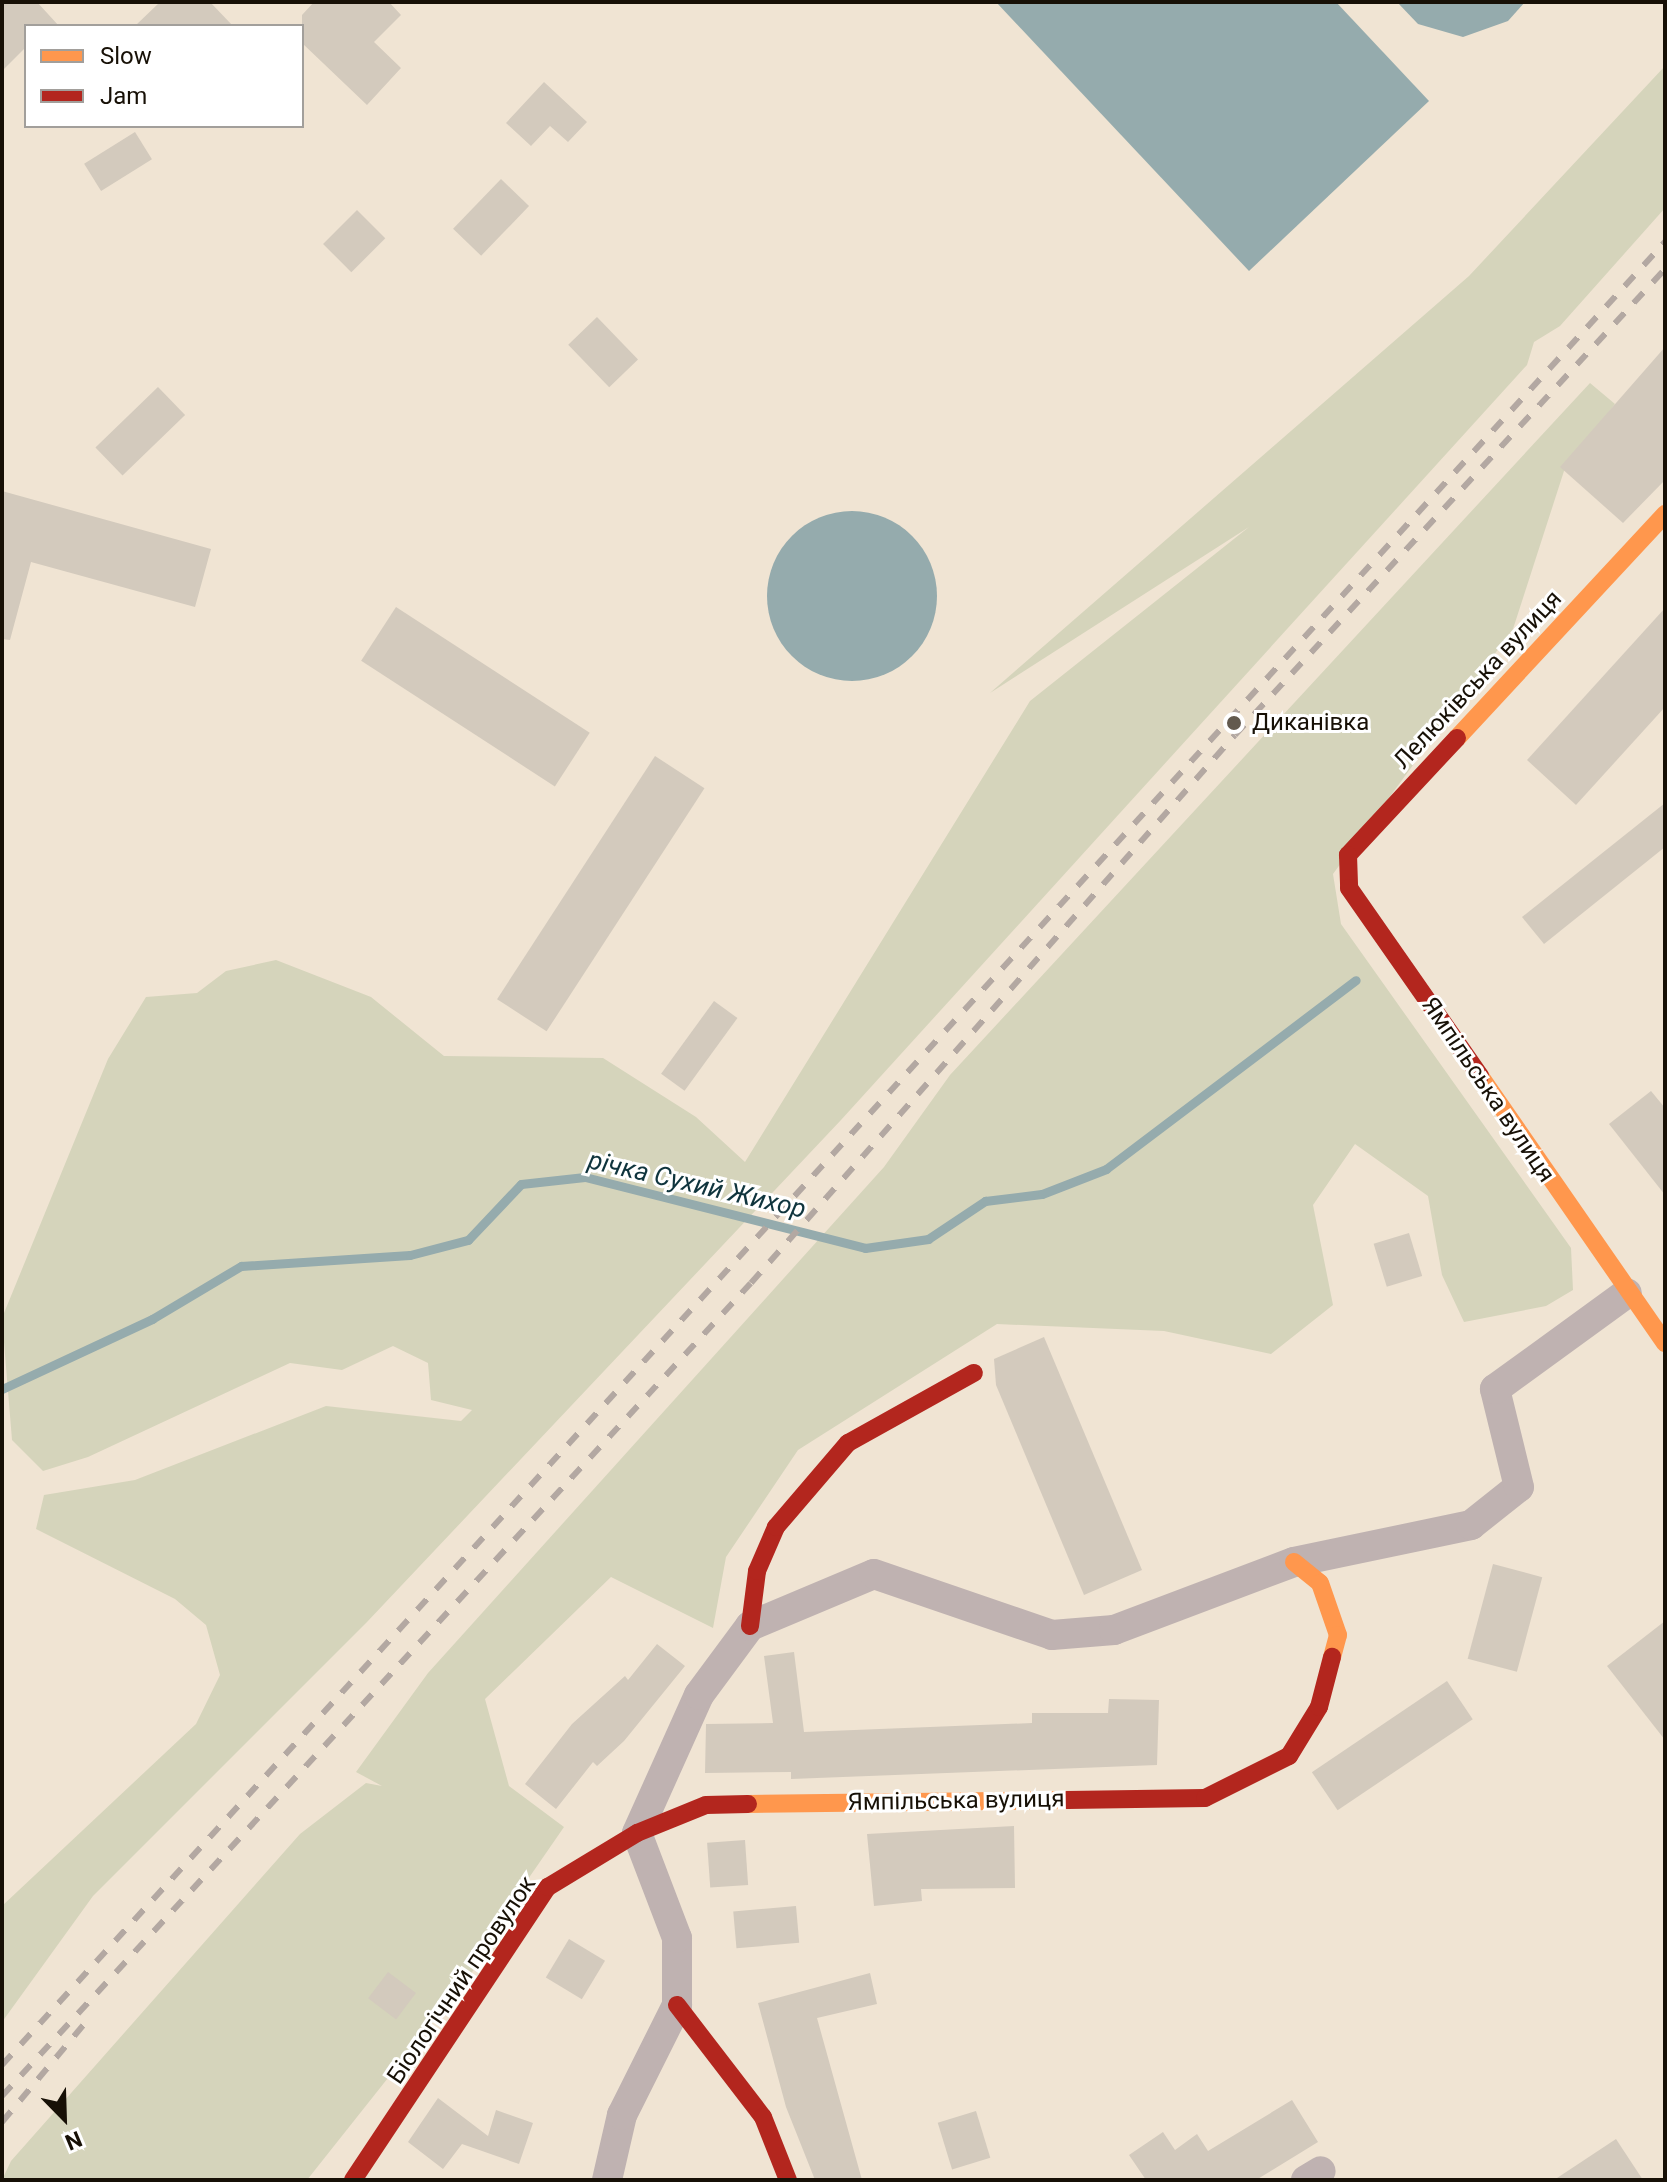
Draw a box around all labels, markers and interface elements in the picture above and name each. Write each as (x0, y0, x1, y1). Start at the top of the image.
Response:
legend (24, 24, 304, 128)
text: Slow (100, 42, 152, 70)
text: Jam (100, 82, 147, 110)
street label: Лелюківська вулиця (1388, 585, 1568, 775)
place label: Диканівка (1252, 709, 1369, 737)
marker: Диканівка (1223, 712, 1245, 734)
street label: Ямпільська вулиця (1415, 992, 1561, 1188)
water label: річка Сухий Жихор (585, 1145, 809, 1225)
street label: Ямпільська вулиця (847, 1785, 1065, 1817)
street label: Біологічний провулок (382, 1871, 542, 2089)
north arrow (24, 2078, 104, 2158)
text: N (62, 2126, 86, 2155)

